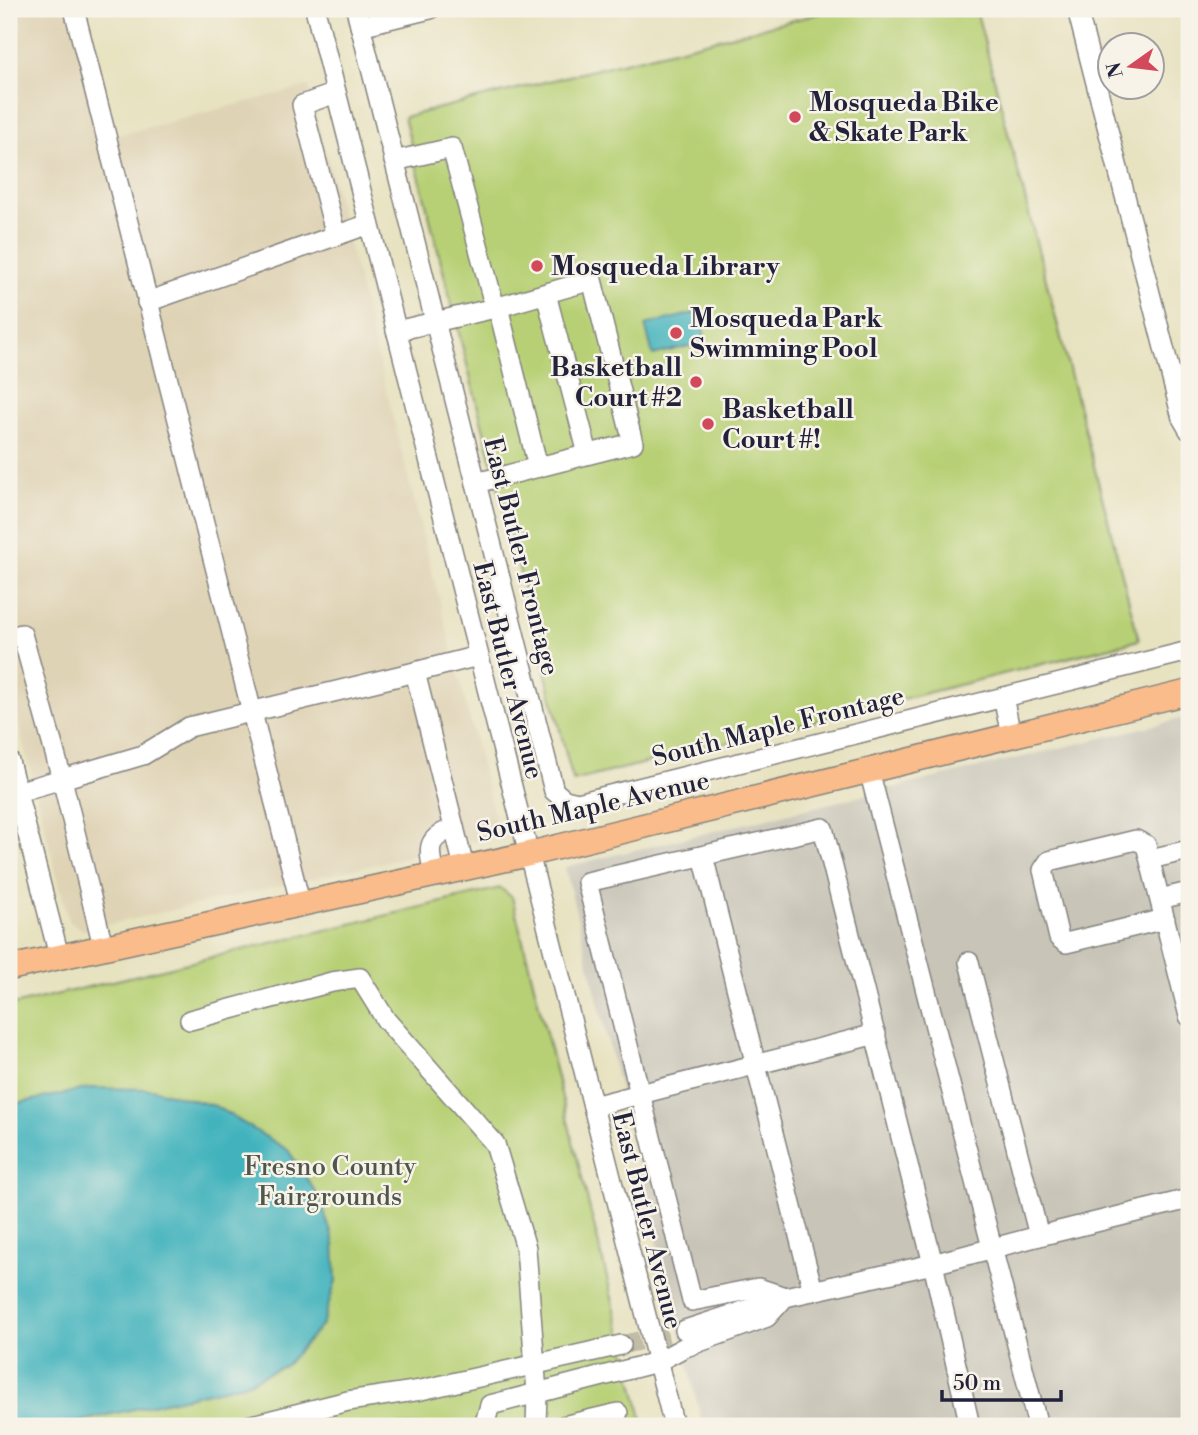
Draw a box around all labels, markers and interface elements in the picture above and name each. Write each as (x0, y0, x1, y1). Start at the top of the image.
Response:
north arrow (1096, 32, 1166, 102)
text: N (1102, 60, 1129, 80)
place label: Mosqueda Bike & Skate Park (809, 87, 999, 149)
marker: Mosqueda Bike & Skate Park (787, 109, 803, 125)
place label: Mosqueda Library (551, 251, 781, 283)
marker: Mosqueda Library (529, 258, 545, 274)
place label: Mosqueda Park Swimming Pool (690, 303, 883, 365)
marker: Mosqueda Park Swimming Pool (668, 325, 684, 341)
place label: Basketball Court #2 (550, 352, 682, 414)
marker: Basketball Court #2 (688, 374, 704, 390)
place label: Basketball Court #! (722, 394, 854, 456)
marker: Basketball Court #! (700, 416, 716, 432)
street label: East Butler Frontage (476, 434, 566, 679)
street label: East Butler Avenue (466, 558, 551, 782)
street label: South Maple Frontage (649, 680, 908, 774)
street label: South Maple Avenue (474, 765, 713, 849)
street label: East Butler Avenue (605, 1108, 690, 1332)
park label: Fresno County Fairgrounds (244, 1151, 417, 1213)
scale bar (942, 1358, 1062, 1402)
text: 50 m (953, 1371, 1001, 1397)

